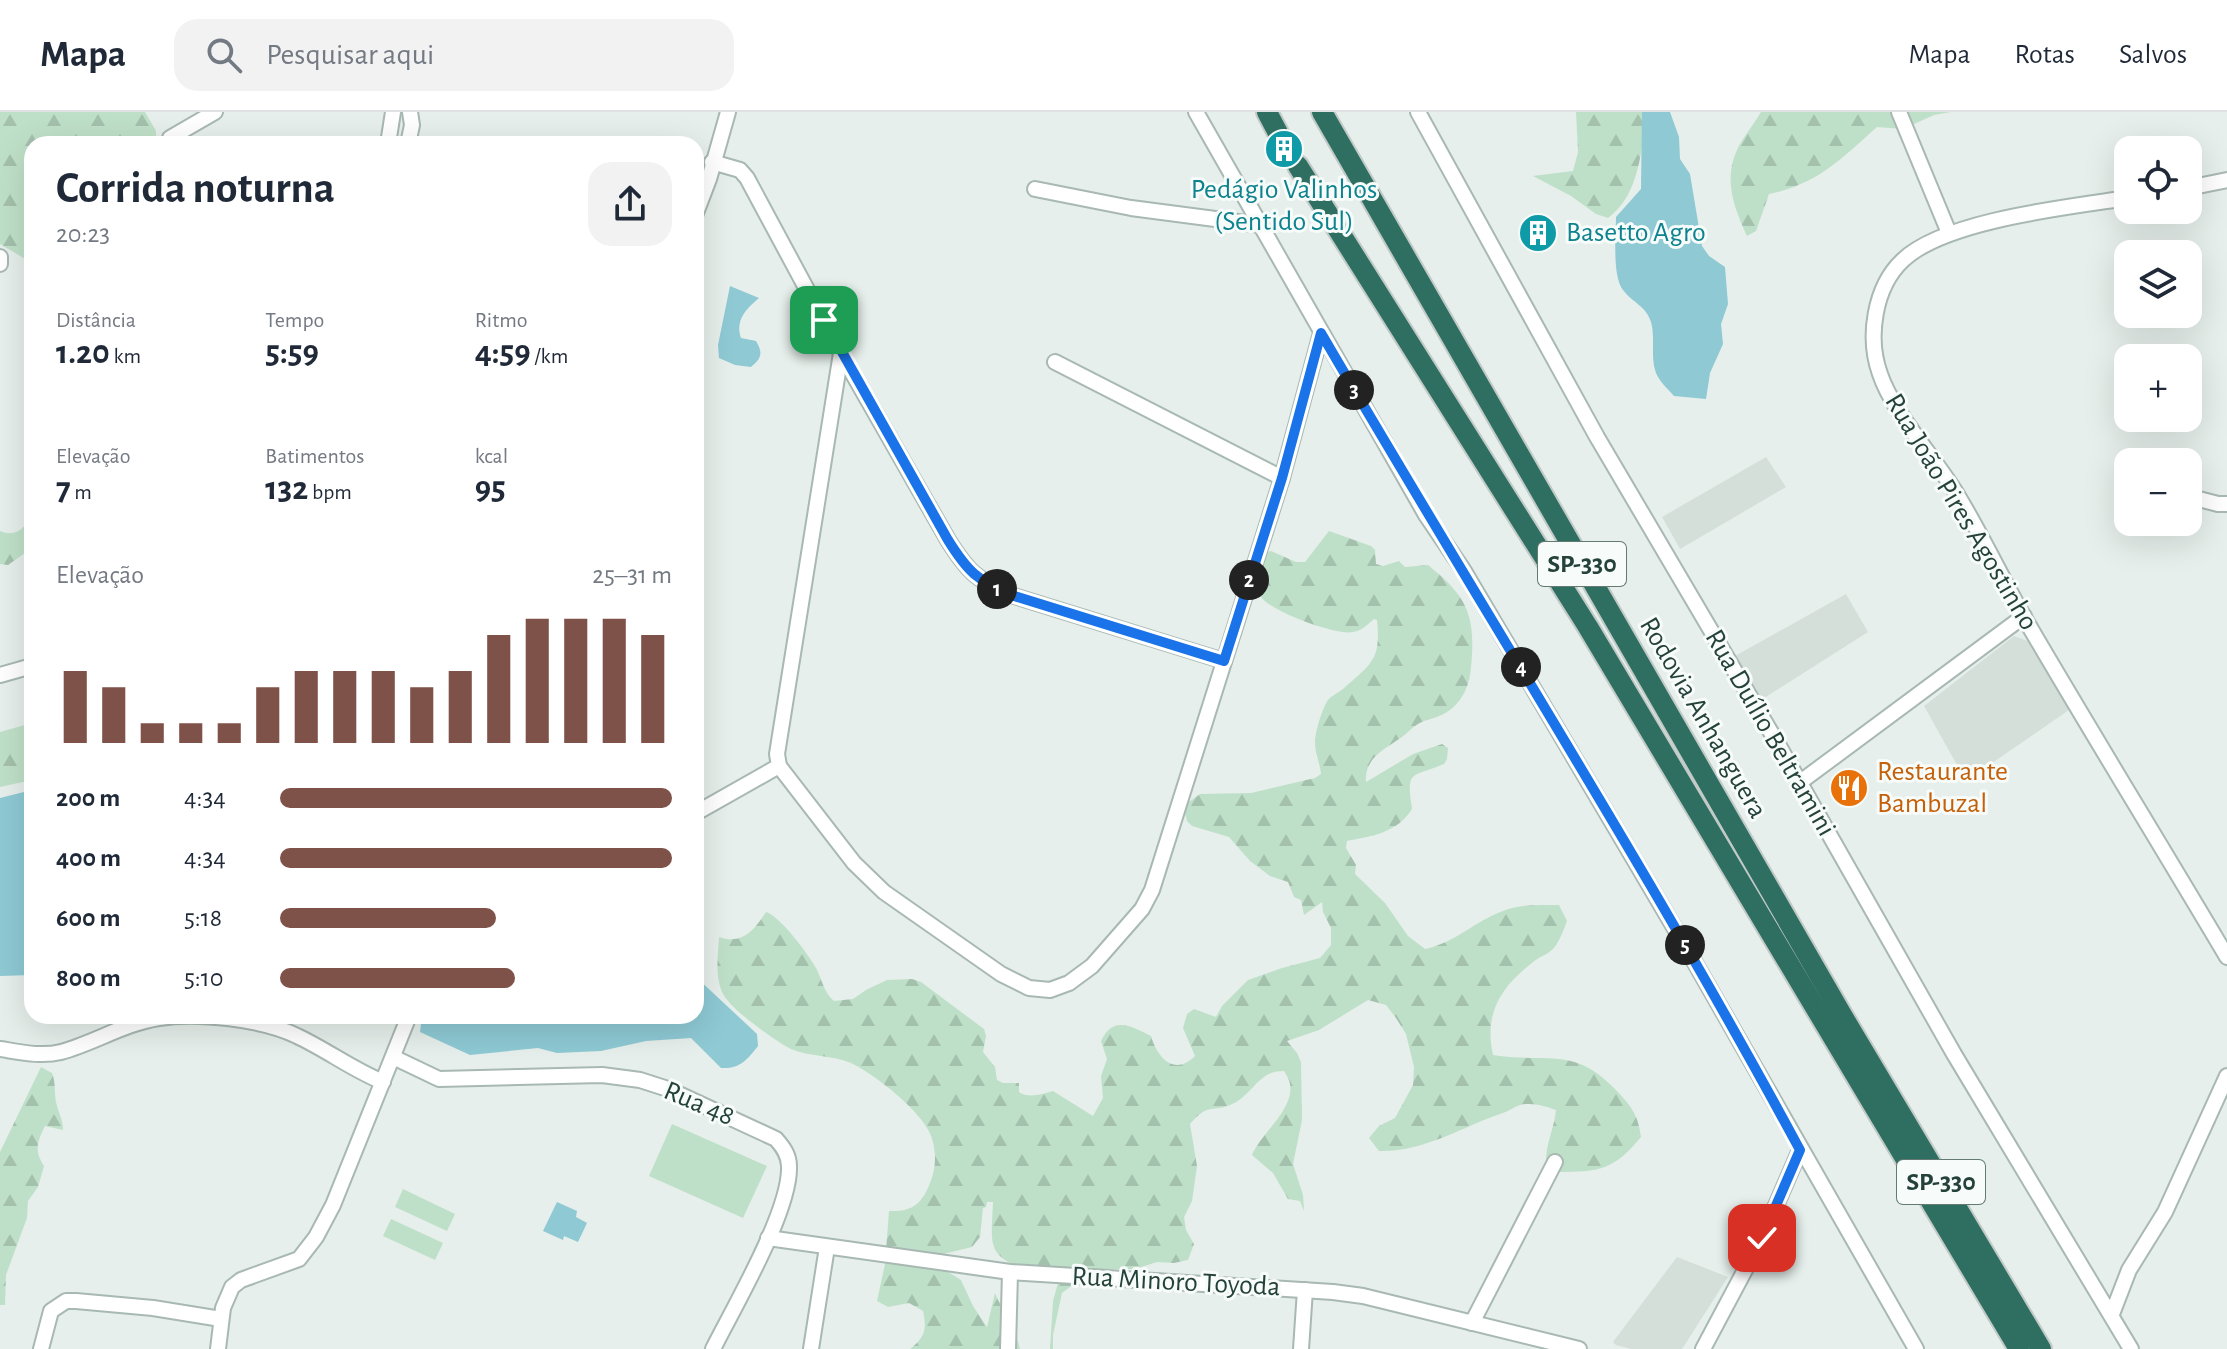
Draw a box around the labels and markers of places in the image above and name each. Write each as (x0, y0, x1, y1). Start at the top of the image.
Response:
building icon: Pedágio Valinhos (Sentido Sul) (1263, 128, 1305, 170)
place label: Pedágio Valinhos (Sentido Sul) (1191, 176, 1377, 236)
building icon: Basetto Agro (1517, 212, 1559, 254)
place label: Basetto Agro (1566, 219, 1706, 247)
pin (790, 286, 858, 354)
pin: 3 (1334, 370, 1374, 410)
pin: 2 (1229, 560, 1269, 600)
pin: 1 (977, 569, 1017, 609)
pin: 4 (1501, 647, 1541, 687)
place label: Restaurante Bambuzal (1877, 758, 2008, 818)
restaurant icon: Restaurante Bambuzal (1828, 767, 1870, 809)
pin: 5 (1665, 925, 1705, 965)
pin (1728, 1204, 1796, 1272)

